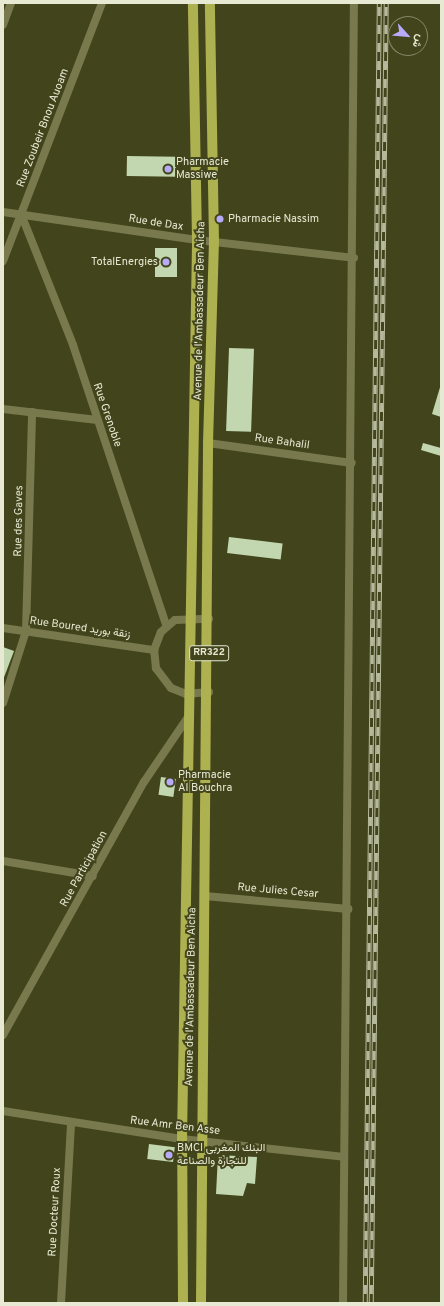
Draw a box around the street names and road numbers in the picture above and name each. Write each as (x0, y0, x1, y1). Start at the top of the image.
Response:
street label: Rue Zoubeir Bnou Auoam (14, 67, 72, 189)
street label: Rue de Dax (128, 212, 184, 234)
street label: Avenue de l'Ambassadeur Ben Aicha (192, 221, 208, 401)
street label: Rue Grenoble (90, 381, 124, 449)
street label: Rue Bahalil (254, 432, 310, 452)
street label: Rue des Gaves (12, 485, 26, 557)
street label: Rue Boured زنقة بوريد (29, 614, 131, 642)
road number: RR322 (189, 645, 229, 661)
street label: Rue Participation (58, 829, 110, 909)
street label: Rue Julies Cesar (237, 881, 319, 901)
street label: Avenue de l'Ambassadeur Ben Aicha (183, 907, 199, 1087)
street label: Rue Amr Ben Asse (129, 1114, 221, 1138)
street label: Rue Docteur Roux (46, 1167, 64, 1257)

